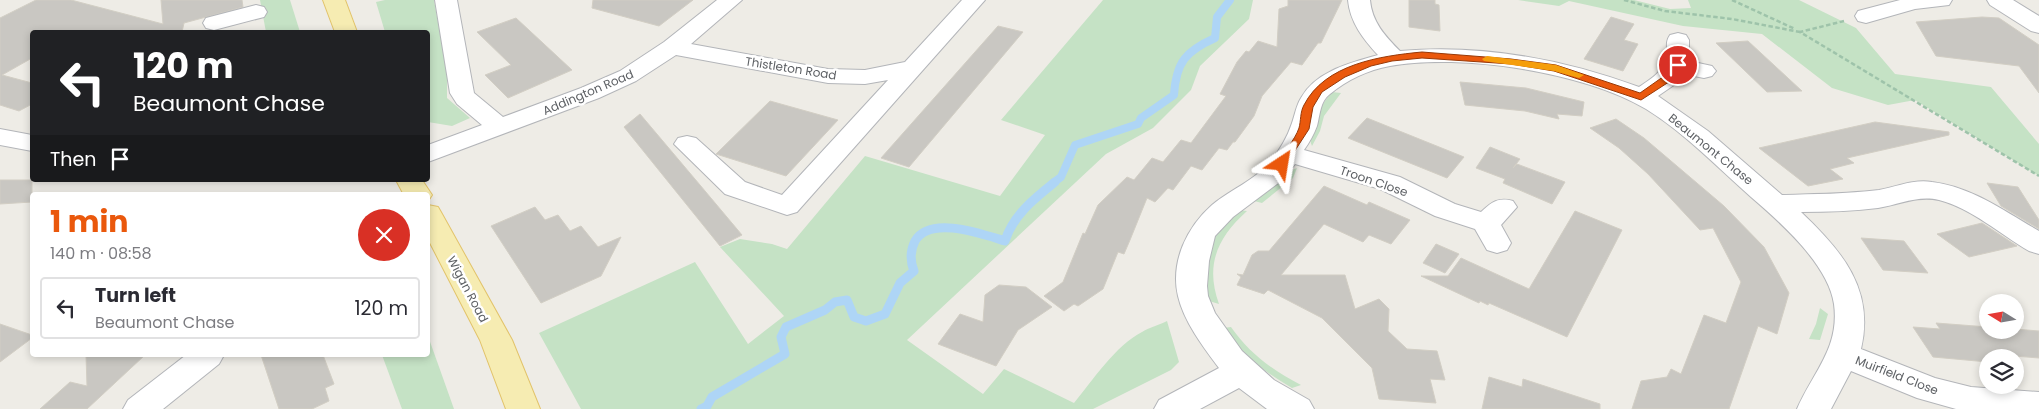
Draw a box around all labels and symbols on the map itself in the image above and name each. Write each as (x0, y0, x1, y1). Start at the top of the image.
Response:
pin (1657, 44, 1699, 86)
street label: Thistleton Road (744, 52, 838, 84)
street label: Addington Road (540, 65, 636, 119)
street label: Beaumont Chase (1665, 109, 1757, 189)
position arrow (1255, 137, 1307, 189)
street label: Troon Close (1338, 161, 1410, 201)
street label: Wigan Road (443, 253, 493, 325)
north arrow (1979, 294, 2024, 339)
street label: Muirfield Close (1853, 351, 1941, 399)

